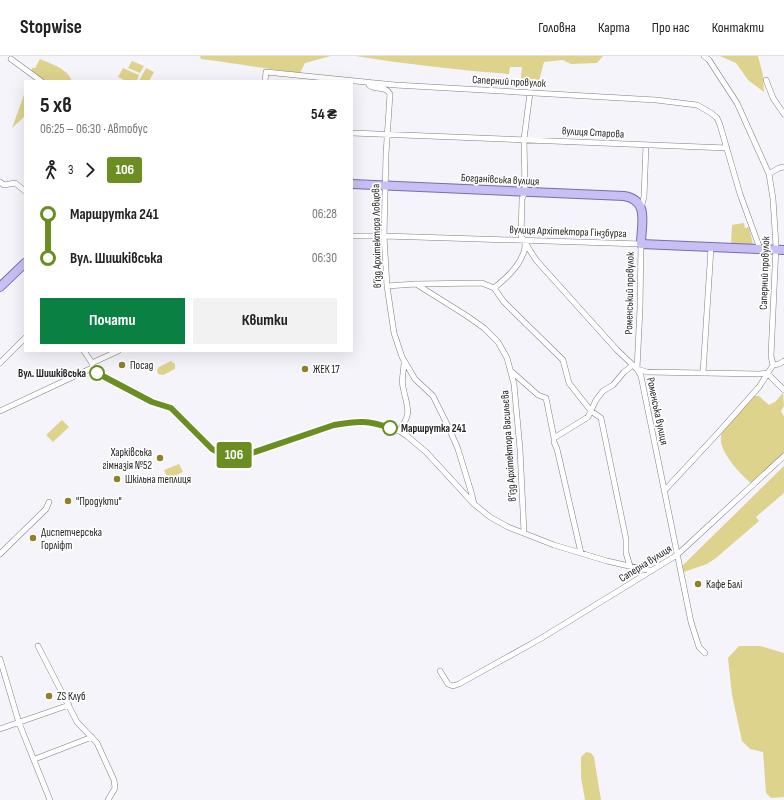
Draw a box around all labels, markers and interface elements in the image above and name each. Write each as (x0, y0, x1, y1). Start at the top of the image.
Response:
text: Stopwise (20, 16, 82, 39)
text: Головна (538, 19, 576, 36)
text: Карта (598, 19, 630, 36)
text: Про нас (652, 19, 690, 36)
text: Контакти (712, 19, 764, 36)
street label: Саперний провулок (472, 73, 547, 90)
text: 5 хв (40, 92, 72, 119)
text: 54 ₴ (311, 105, 337, 124)
text: 06:25 – 06:30 · Автобус (40, 121, 148, 137)
street label: вулиця Старова (561, 124, 624, 141)
icon: walk (40, 159, 62, 181)
icon: forward (79, 159, 101, 181)
text: 106 (115, 161, 134, 178)
text: 3 (68, 162, 73, 178)
street label: Богданівська вулиця (460, 171, 539, 188)
street label: в’їзд Архітектора Ловцова (369, 184, 384, 288)
text: Маршрутка 241 (70, 205, 159, 224)
text: 06:28 (312, 206, 337, 222)
street label: вулиця Архітектора Гінзбурга (509, 223, 627, 240)
street label: Саперний провулок (757, 235, 772, 310)
text: Вул. Шишківська (70, 249, 163, 268)
text: 06:30 (312, 250, 337, 266)
street label: Роменський провулок (622, 251, 637, 334)
button: Почати (40, 298, 185, 344)
button: Квитки (193, 298, 337, 344)
place label: Посад (130, 359, 153, 372)
marker: Посад (117, 360, 127, 370)
place label: ЖЕК 17 (313, 363, 340, 376)
marker: ЖЕК 17 (300, 364, 310, 374)
marker: Вул. Шишківська (89, 365, 105, 381)
place label: Вул. Шишківська (18, 367, 86, 380)
street label: Роменська вулиця (644, 376, 671, 446)
street label: в’їзд Архітектора Васильєва (498, 390, 519, 502)
marker: Маршрутка 241 (382, 420, 398, 436)
place label: Маршрутка 241 (401, 422, 467, 435)
line badge: 106 (211, 442, 257, 468)
place label: Харківська гімназія №52 (102, 446, 152, 472)
text: 106 (225, 446, 243, 463)
marker: Харківська гімназія №52 (155, 453, 165, 463)
place label: Шкільна теплиця (125, 473, 191, 486)
marker: Шкільна теплиця (112, 474, 122, 484)
place label: "Продукти" (76, 495, 122, 508)
marker: "Продукти" (63, 496, 73, 506)
place label: Диспетчерська Горліфт (41, 526, 102, 552)
marker: Диспетчерська Горліфт (28, 533, 38, 543)
street label: Саперна вулиця (616, 542, 674, 585)
place label: Кафе Балі (706, 578, 742, 591)
marker: Кафе Балі (693, 579, 703, 589)
place label: ZS Клуб (57, 690, 86, 703)
marker: ZS Клуб (44, 691, 54, 701)

